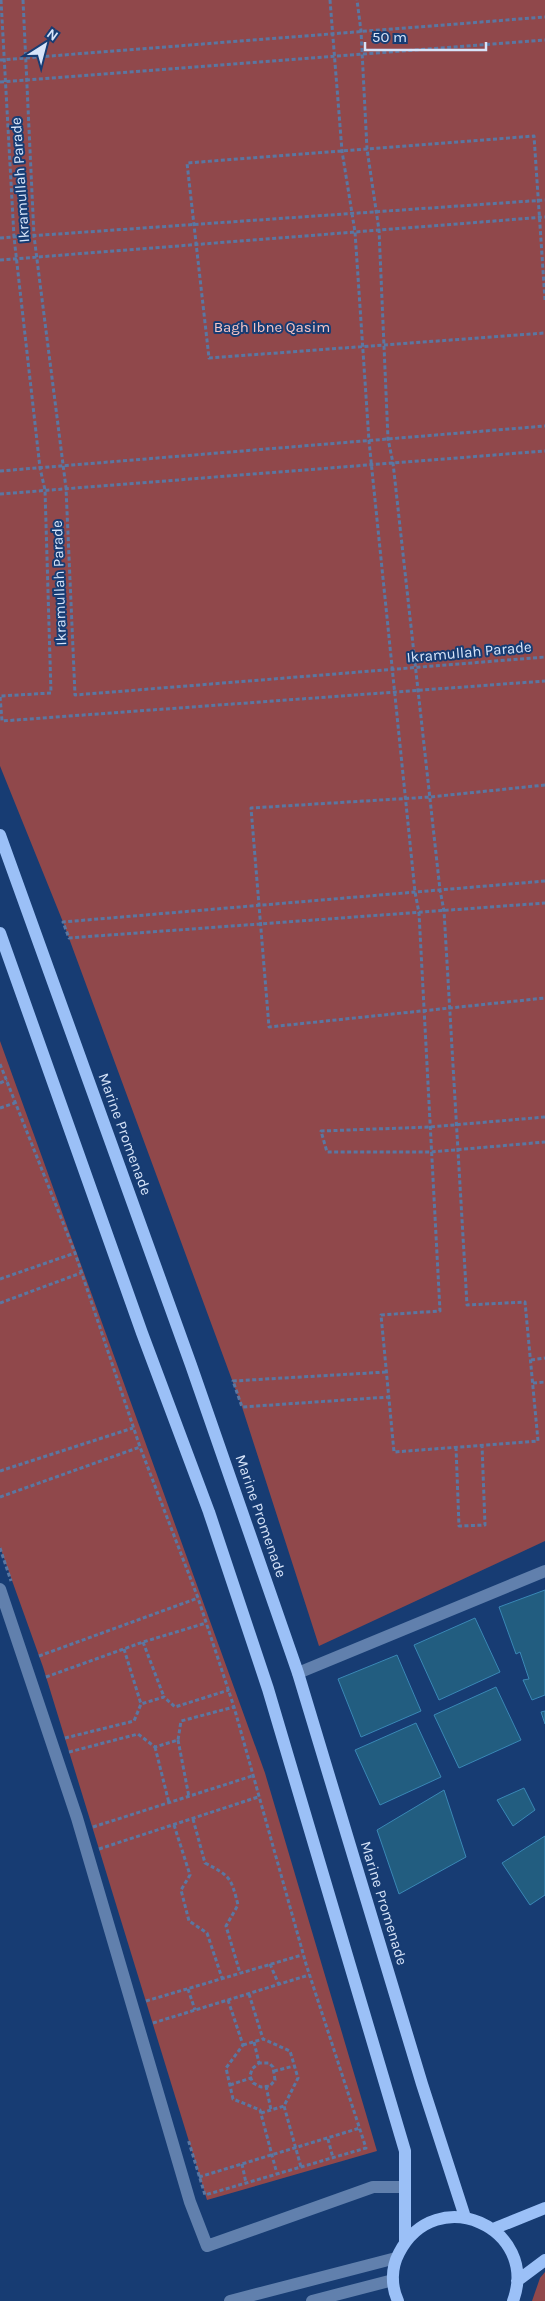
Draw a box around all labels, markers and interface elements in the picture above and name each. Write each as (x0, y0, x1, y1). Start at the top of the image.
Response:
north arrow (20, 20, 70, 70)
scale bar (365, 20, 486, 52)
text: N (43, 25, 61, 45)
text: 50 m (372, 28, 407, 46)
street label: Ikramullah Parade (7, 117, 33, 243)
park label: Bagh Ibne Qasim (214, 318, 330, 336)
street label: Ikramullah Parade (48, 520, 70, 646)
street label: Ikramullah Parade (406, 638, 532, 666)
street label: Marine Promenade (95, 1070, 155, 1198)
street label: Marine Promenade (232, 1452, 290, 1580)
street label: Marine Promenade (357, 1839, 411, 1967)

